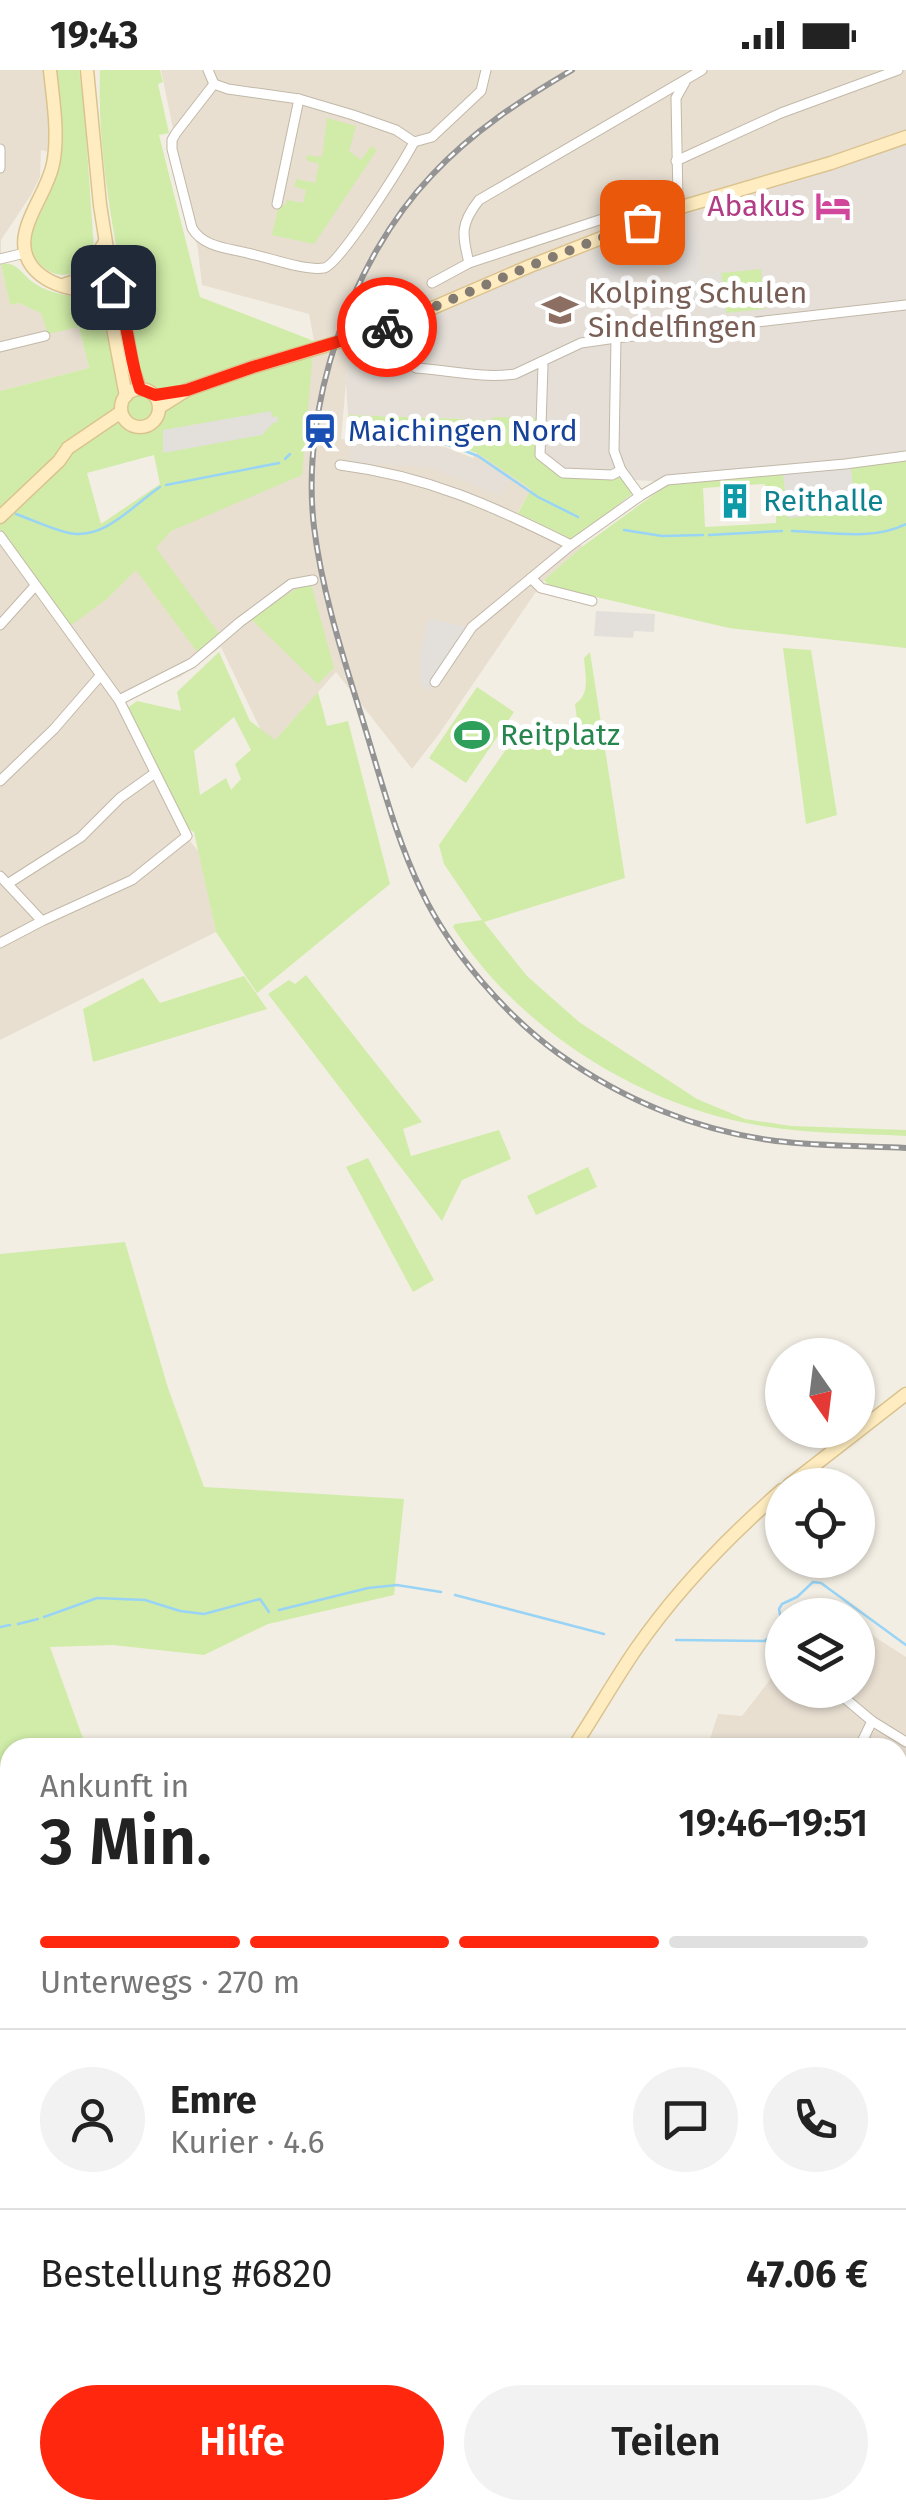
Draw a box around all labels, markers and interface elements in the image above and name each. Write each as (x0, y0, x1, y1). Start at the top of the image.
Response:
text: 19:43 (50, 12, 138, 58)
pin (600, 180, 685, 265)
hotel icon: Abakus (814, 187, 852, 225)
place label: Abakus (707, 188, 805, 224)
icon: bag (615, 195, 670, 250)
pin (71, 245, 156, 330)
icon: home (86, 260, 141, 315)
place label: Kolping Schulen Sindelfingen (588, 275, 807, 345)
courier (337, 277, 437, 377)
school or university icon: Kolping Schulen Sindelfingen (541, 291, 579, 329)
icon: bike (360, 300, 415, 355)
station icon: Maichingen Nord (301, 412, 339, 450)
place label: Maichingen Nord (348, 413, 578, 449)
building icon: Reithalle (716, 482, 754, 520)
place label: Reithalle (763, 483, 884, 519)
sports icon: Reitplatz (453, 716, 491, 754)
place label: Reitplatz (500, 717, 620, 753)
north arrow (765, 1338, 875, 1448)
map controls (765, 1338, 875, 1708)
button: locate (765, 1468, 875, 1578)
button: layers (765, 1598, 875, 1708)
text: Ankunft in (40, 1767, 189, 1805)
text: 19:46–19:51 (678, 1800, 868, 1846)
text: 3 Min. (40, 1803, 212, 1881)
text: Unterwegs · 270 m (40, 1963, 300, 2001)
button: person (40, 2067, 145, 2172)
button: chat (633, 2067, 738, 2172)
button: phone (763, 2067, 868, 2172)
text: Emre (170, 2077, 257, 2123)
text: Kurier · 4.6 (170, 2123, 324, 2161)
text: Bestellung #6820 (40, 2251, 332, 2297)
text: 47.06 € (746, 2251, 868, 2297)
button: Hilfe (40, 2385, 444, 2500)
button: Teilen (464, 2385, 868, 2500)

